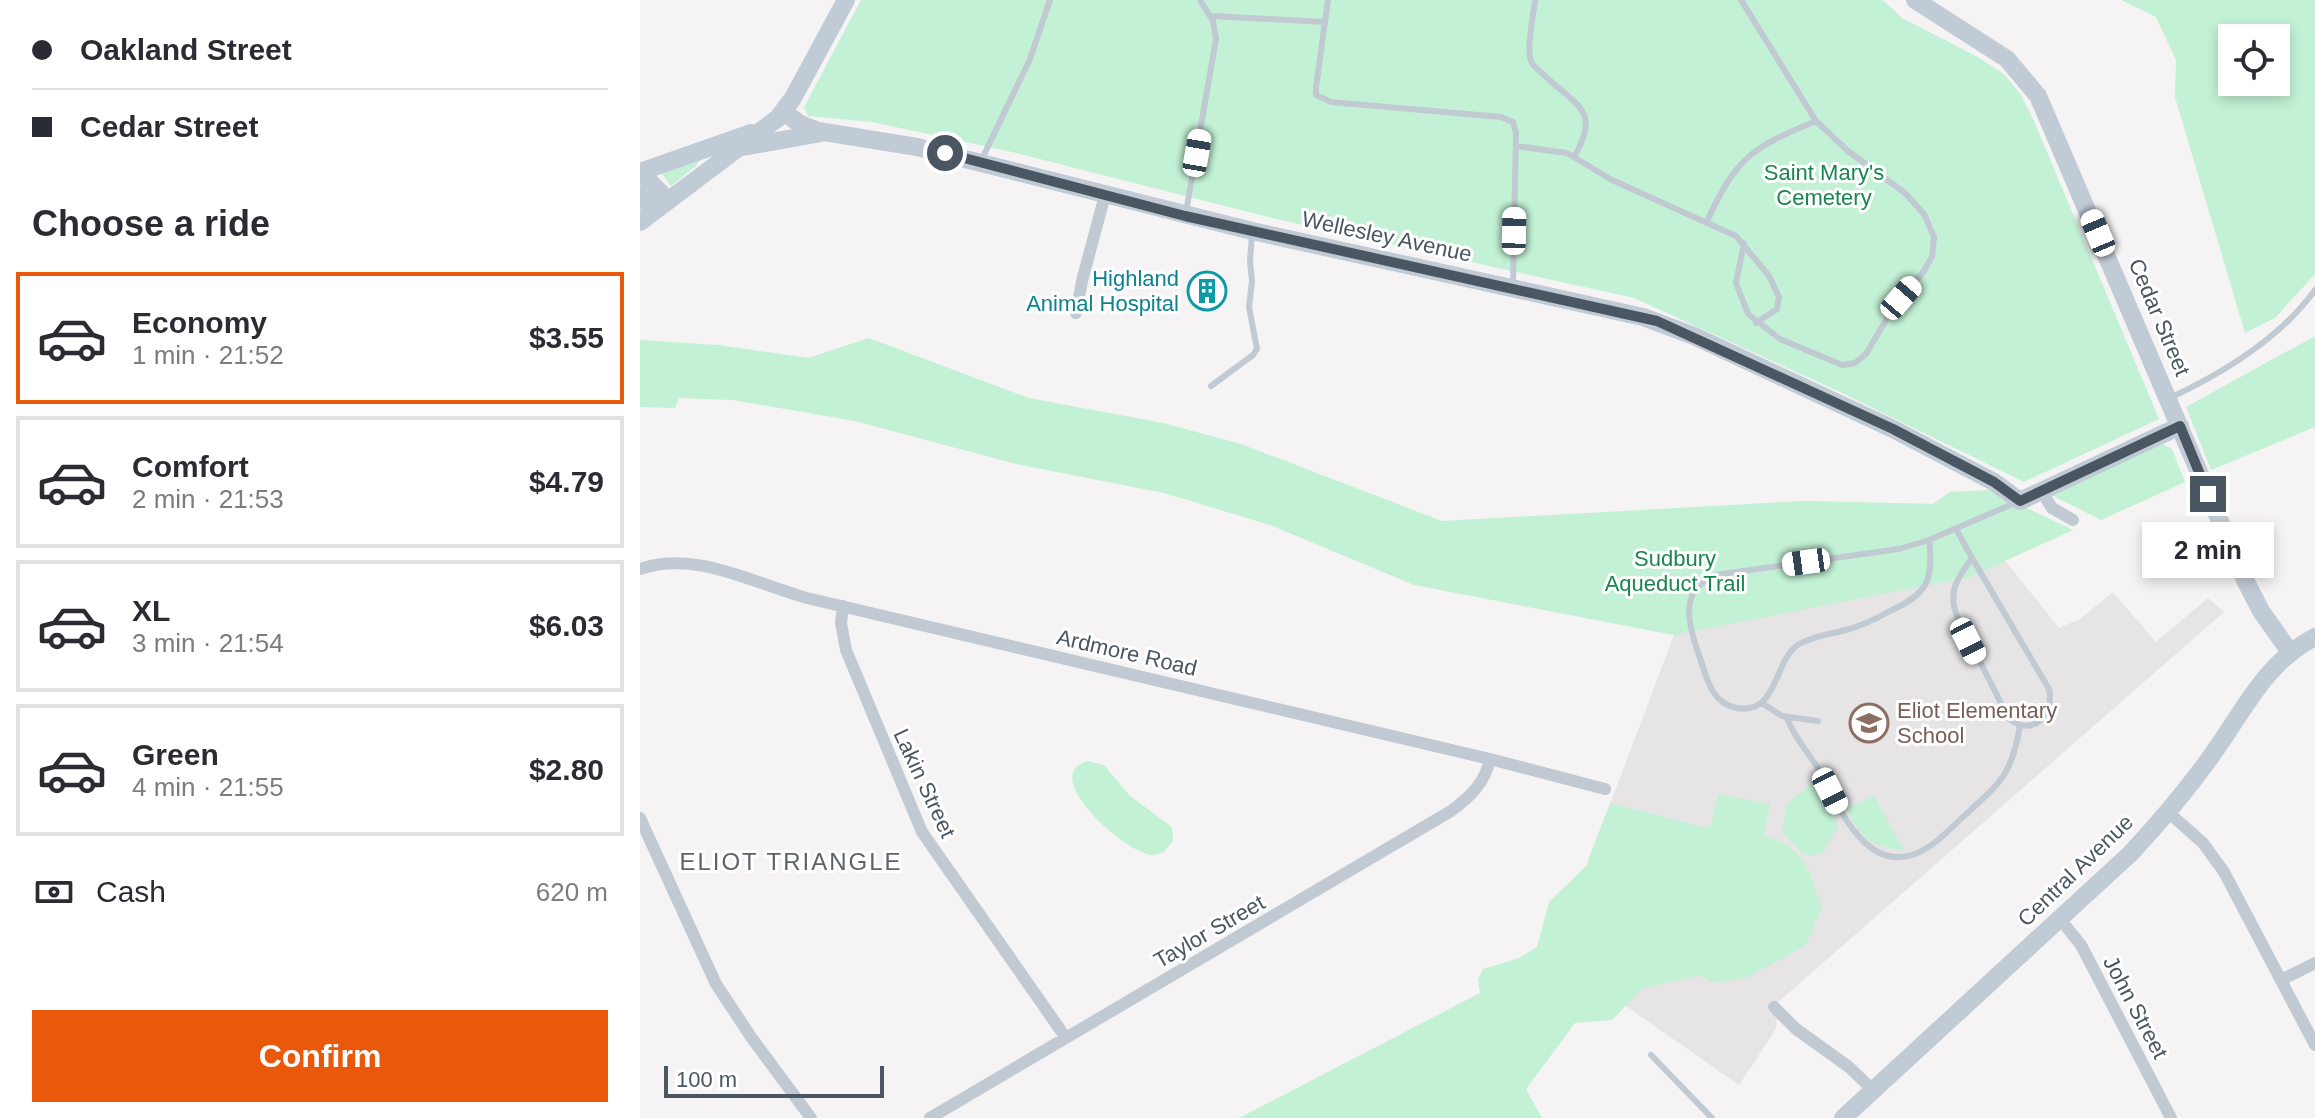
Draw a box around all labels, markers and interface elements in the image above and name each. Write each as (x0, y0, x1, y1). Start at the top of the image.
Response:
map controls (2218, 24, 2290, 96)
button: locate (2218, 24, 2290, 96)
text: Oakland Street (80, 33, 292, 66)
text: Cedar Street (80, 110, 258, 143)
car (1181, 127, 1213, 179)
route start (927, 135, 963, 171)
park label: Saint Mary's Cemetery (1764, 160, 1884, 210)
text: Choose a ride (32, 203, 270, 244)
street label: Wellesley Avenue (1300, 206, 1474, 267)
car (2078, 206, 2118, 260)
car (1502, 207, 1526, 255)
street label: Cedar Street (2124, 255, 2195, 379)
place label: Highland Animal Hospital (1026, 266, 1179, 316)
building icon: Highland Animal Hospital (1186, 270, 1228, 312)
car (1876, 272, 1926, 324)
icon: car (36, 302, 108, 374)
text: Economy (132, 306, 267, 339)
text: $3.55 (529, 321, 604, 354)
text: 1 min · 21:52 (132, 340, 284, 370)
icon: car (36, 446, 108, 518)
text: Comfort (132, 450, 249, 483)
text: $4.79 (529, 465, 604, 498)
route end (2190, 476, 2226, 512)
text: 2 min · 21:53 (132, 484, 284, 514)
callout: 2 min (2142, 522, 2274, 578)
text: 2 min (2174, 535, 2242, 565)
park label: Sudbury Aqueduct Trail (1605, 546, 1745, 596)
car (1781, 547, 1831, 577)
icon: car (36, 590, 108, 662)
text: XL (132, 594, 170, 627)
text: $6.03 (529, 609, 604, 642)
car (1946, 614, 1990, 668)
street label: Ardmore Road (1054, 624, 1199, 681)
text: 3 min · 21:54 (132, 628, 284, 658)
place label: Eliot Elementary School (1897, 698, 2057, 748)
school or university icon: Eliot Elementary School (1848, 702, 1890, 744)
street label: Lakin Street (888, 725, 961, 842)
icon: car (36, 734, 108, 806)
text: Green (132, 738, 219, 771)
text: $2.80 (529, 753, 604, 786)
car (1808, 764, 1852, 818)
text: 4 min · 21:55 (132, 772, 284, 802)
street label: Central Avenue (2013, 809, 2138, 931)
district label: ELIOT TRIANGLE (679, 848, 903, 875)
icon: cash (32, 870, 76, 914)
text: Cash (96, 875, 166, 908)
text: 620 m (536, 877, 608, 907)
street label: Taylor Street (1150, 890, 1269, 973)
street label: John Street (2098, 952, 2173, 1063)
button: Confirm (32, 1010, 608, 1102)
scale bar (664, 1062, 884, 1098)
text: 100 m (676, 1067, 737, 1092)

